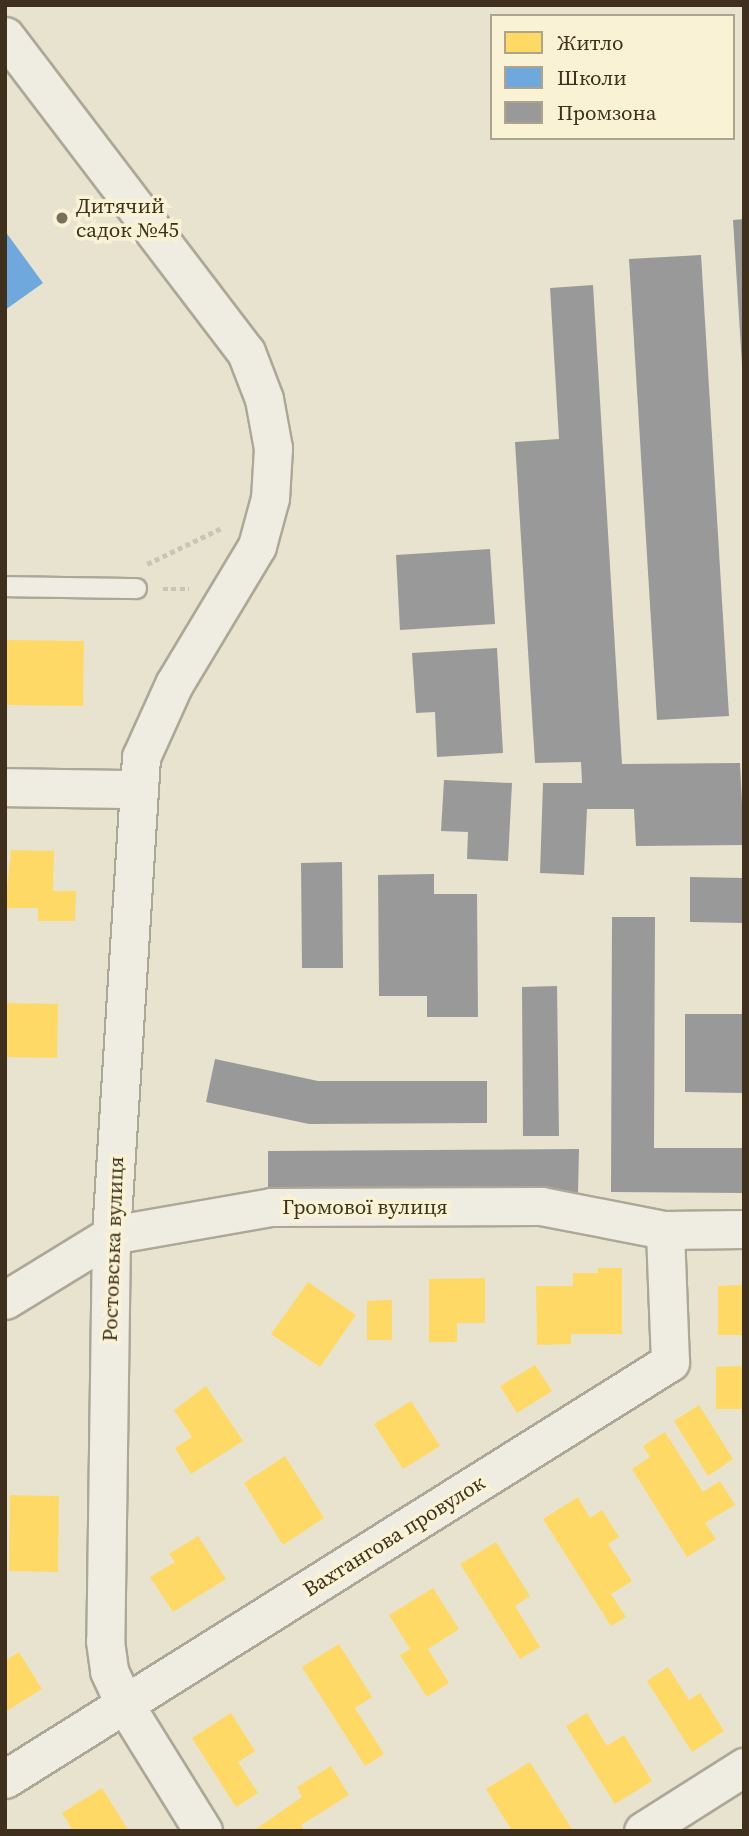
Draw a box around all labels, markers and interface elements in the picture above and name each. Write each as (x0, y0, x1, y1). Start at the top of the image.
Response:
legend (490, 14, 735, 140)
text: Житло (557, 28, 624, 57)
text: Школи (557, 63, 627, 92)
text: Промзона (557, 98, 657, 127)
place label: Дитячий садок №45 (76, 193, 179, 243)
marker: Дитячий садок №45 (54, 210, 70, 226)
street label: Ростовська вулиця (97, 1156, 129, 1342)
street label: Громової вулиця (282, 1194, 448, 1220)
street label: Вахтангова провулок (299, 1470, 489, 1602)

